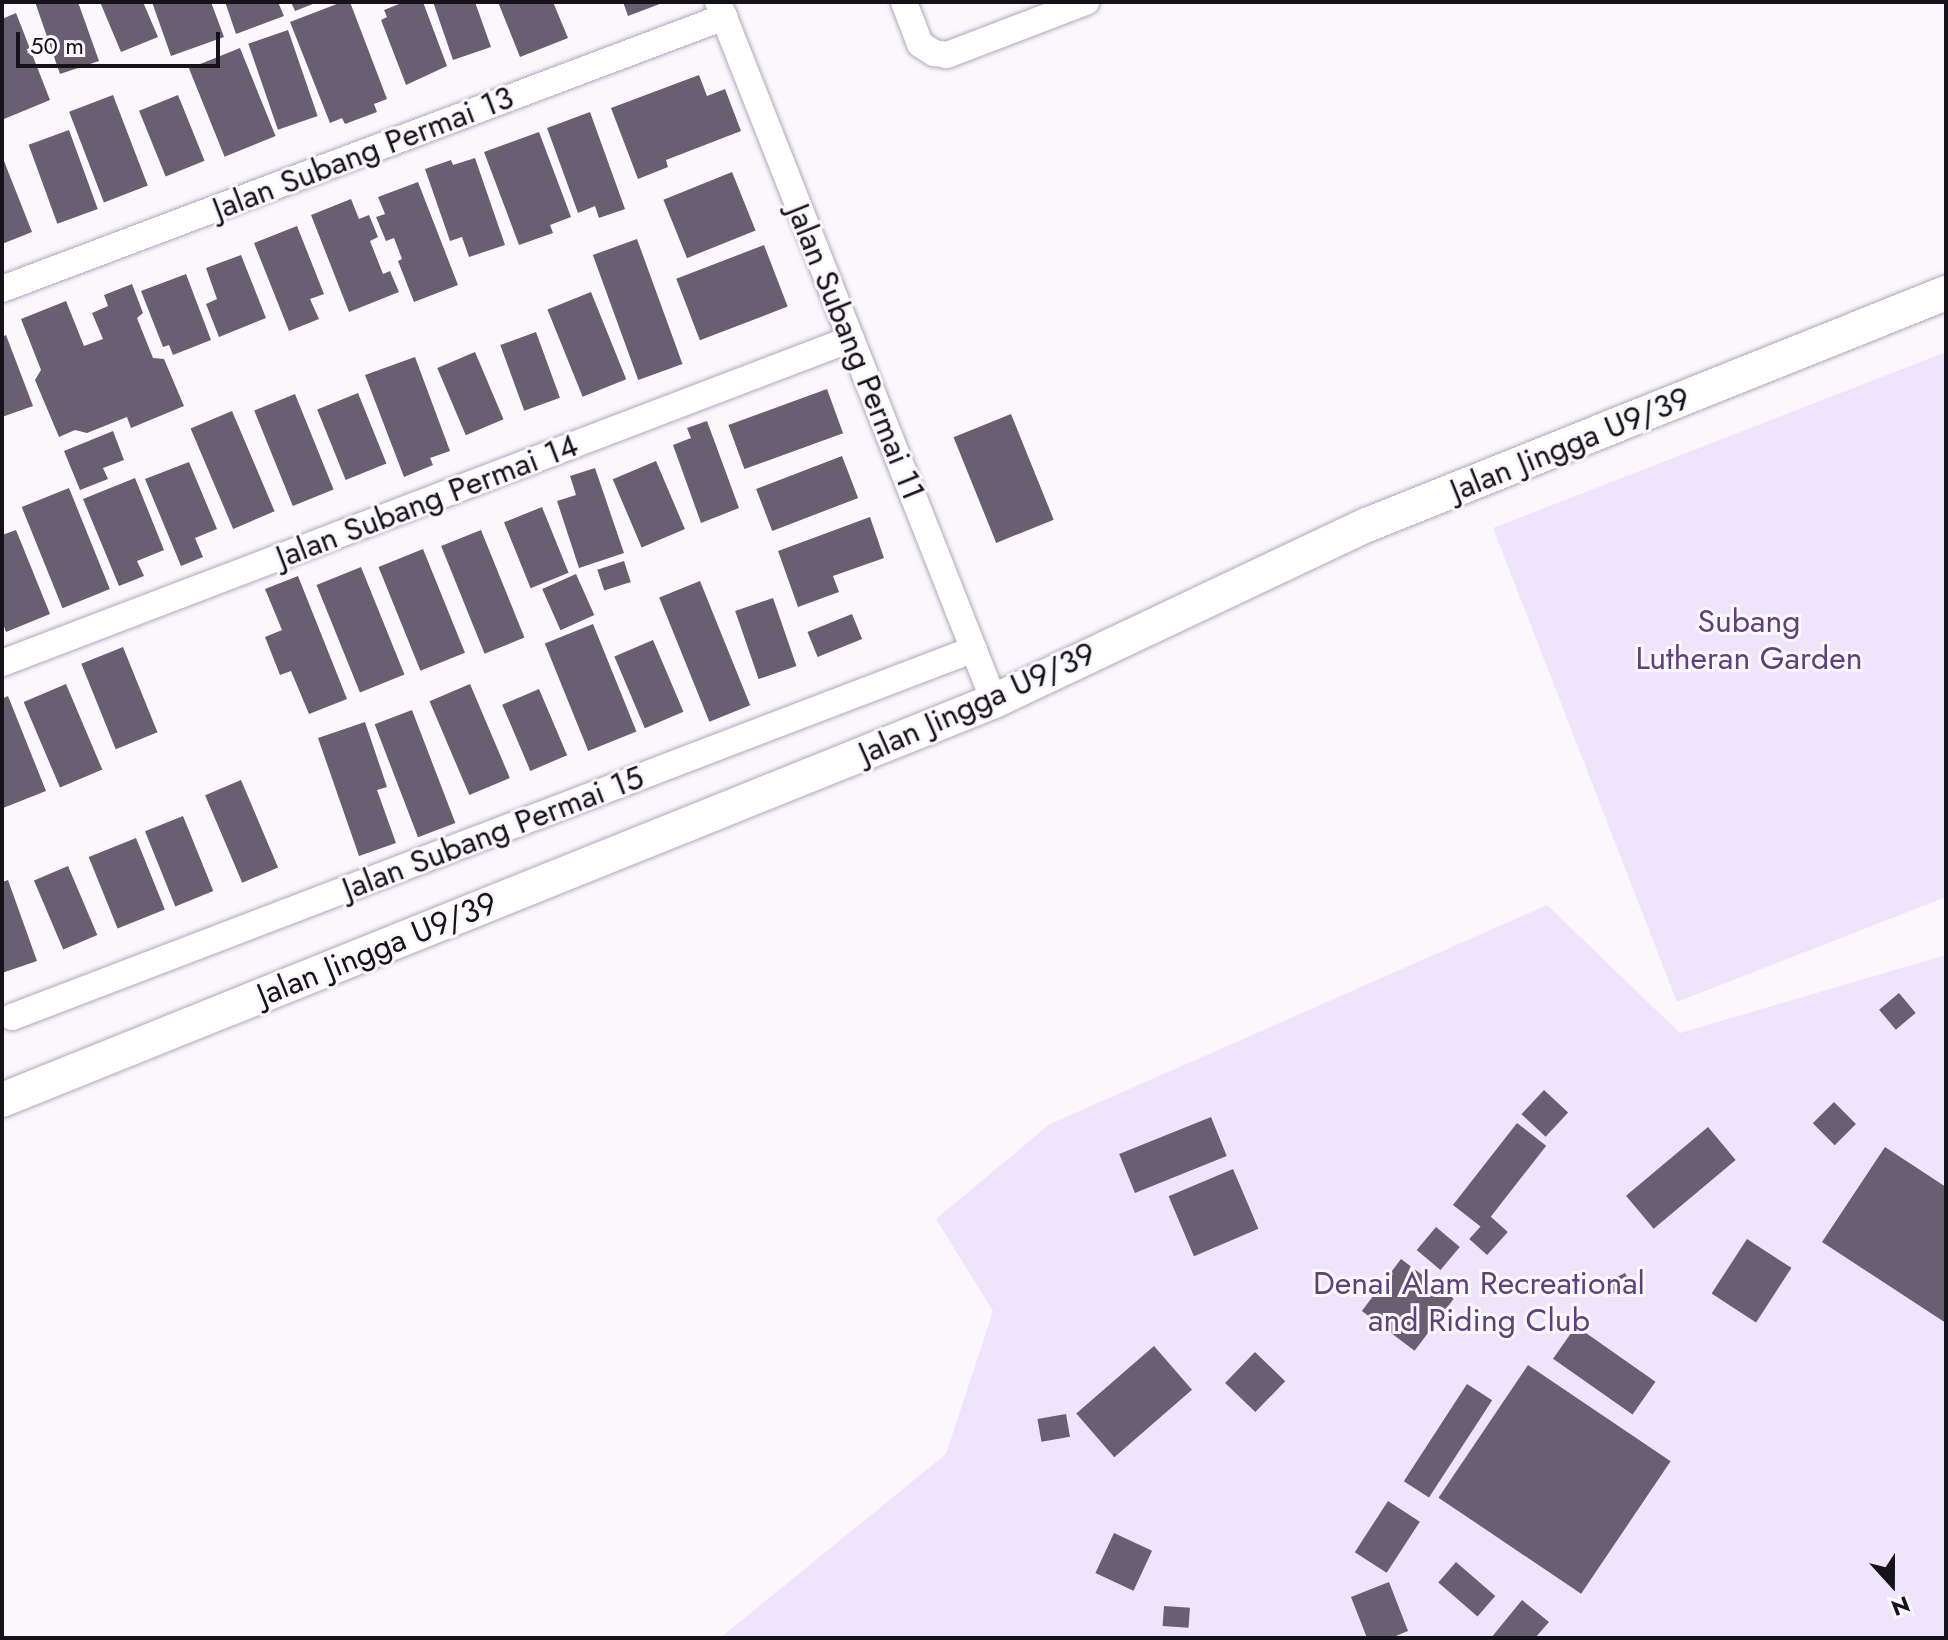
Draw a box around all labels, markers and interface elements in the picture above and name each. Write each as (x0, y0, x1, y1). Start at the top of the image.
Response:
scale bar (20, 16, 224, 66)
text: 50 m (30, 28, 84, 63)
street label: Jalan Subang Permai 13 (207, 78, 519, 228)
street label: Jalan Subang Permai 11 (779, 198, 933, 506)
street label: Jalan Jingga U9/39 (1445, 378, 1695, 510)
street label: Jalan Subang Permai 14 (271, 426, 583, 576)
park label: Subang Lutheran Garden (1636, 603, 1862, 678)
street label: Jalan Jingga U9/39 (853, 634, 1101, 772)
street label: Jalan Subang Permai 15 (337, 758, 649, 908)
street label: Jalan Jingga U9/39 (252, 883, 502, 1015)
park label: Denai Alam Recreational and Riding Club (1313, 1265, 1645, 1340)
north arrow (1852, 1544, 1932, 1624)
text: N (1887, 1588, 1914, 1624)

